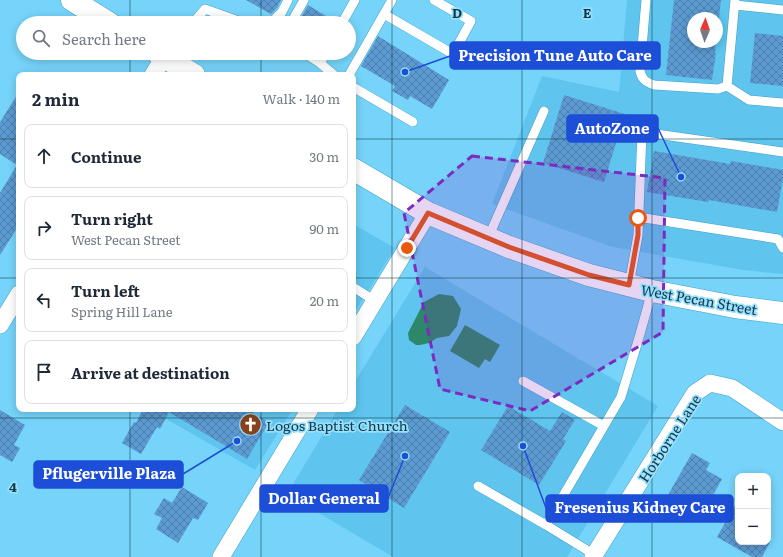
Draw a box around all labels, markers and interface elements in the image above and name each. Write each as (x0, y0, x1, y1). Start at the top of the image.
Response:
text: D (452, 3, 462, 22)
text: E (583, 3, 592, 22)
north arrow (687, 12, 723, 48)
search box (16, 16, 356, 60)
icon: search (30, 27, 52, 49)
text: Search here (62, 27, 146, 50)
callout: Precision Tune Auto Care (450, 42, 660, 69)
text: Precision Tune Auto Care (458, 43, 652, 66)
text: 2 min (32, 86, 80, 111)
text: Walk · 140 m (263, 89, 340, 108)
callout: AutoZone (567, 115, 658, 142)
text: AutoZone (575, 116, 650, 139)
icon: ahead (33, 145, 55, 167)
text: Continue (71, 145, 141, 168)
text: 30 m (309, 147, 339, 166)
text: Turn right (71, 207, 153, 230)
route start (629, 209, 647, 227)
icon: right (33, 217, 55, 239)
text: 90 m (309, 219, 339, 238)
text: West Pecan Street (71, 230, 181, 249)
route end (398, 239, 416, 257)
text: Turn left (71, 279, 140, 302)
street label: West Pecan Street (639, 279, 759, 319)
icon: left (33, 289, 55, 311)
text: 20 m (310, 291, 339, 310)
text: Spring Hill Lane (71, 302, 173, 321)
icon: arrive (33, 361, 55, 383)
text: Arrive at destination (71, 361, 230, 384)
street label: Horborne Lane (633, 390, 705, 486)
church icon: Logos Baptist Church (237, 412, 263, 438)
place label: Logos Baptist Church (266, 415, 408, 435)
callout: Pflugerville Plaza (34, 461, 183, 488)
text: Pflugerville Plaza (42, 461, 176, 484)
map controls (735, 473, 771, 545)
button: + (735, 473, 771, 509)
text: 4 (9, 477, 17, 496)
callout: Dollar General (260, 485, 388, 512)
text: Dollar General (268, 486, 381, 509)
callout: Fresenius Kidney Care (546, 495, 733, 522)
text: Fresenius Kidney Care (554, 495, 726, 518)
button: − (735, 509, 771, 545)

